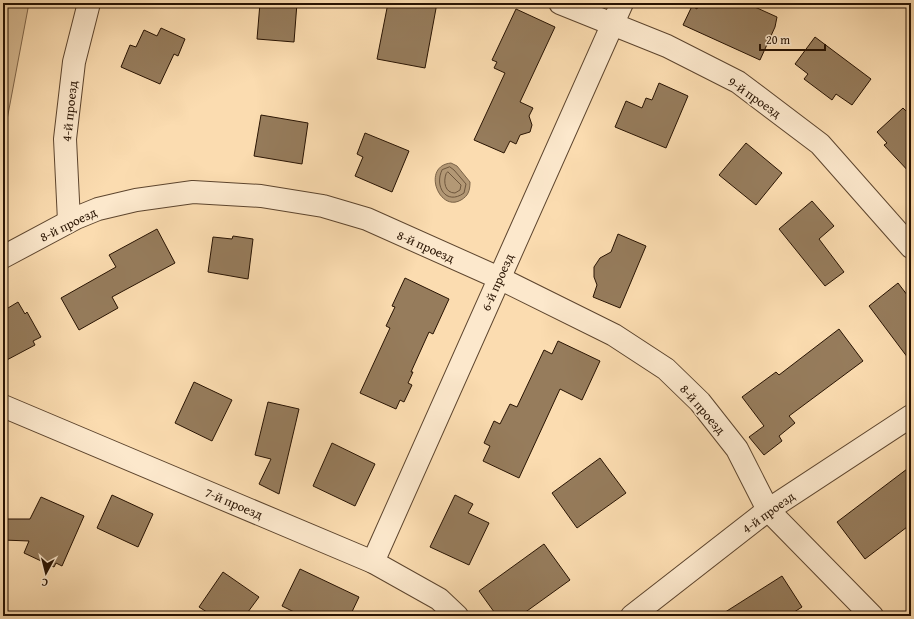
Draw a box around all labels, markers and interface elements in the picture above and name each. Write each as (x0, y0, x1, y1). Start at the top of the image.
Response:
scale bar (760, 26, 825, 52)
text: 20 m (766, 31, 790, 48)
street label: 9-й проезд (724, 72, 785, 123)
street label: 4-й проезд (57, 80, 82, 142)
street label: 8-й проезд (37, 203, 100, 246)
street label: 8-й проезд (394, 225, 458, 268)
street label: 6-й проезд (476, 250, 519, 314)
street label: 8-й проезд (675, 380, 730, 439)
street label: 7-й проезд (202, 483, 266, 524)
street label: 4-й проезд (738, 487, 799, 538)
north arrow (26, 553, 66, 593)
text: С (41, 575, 49, 591)

